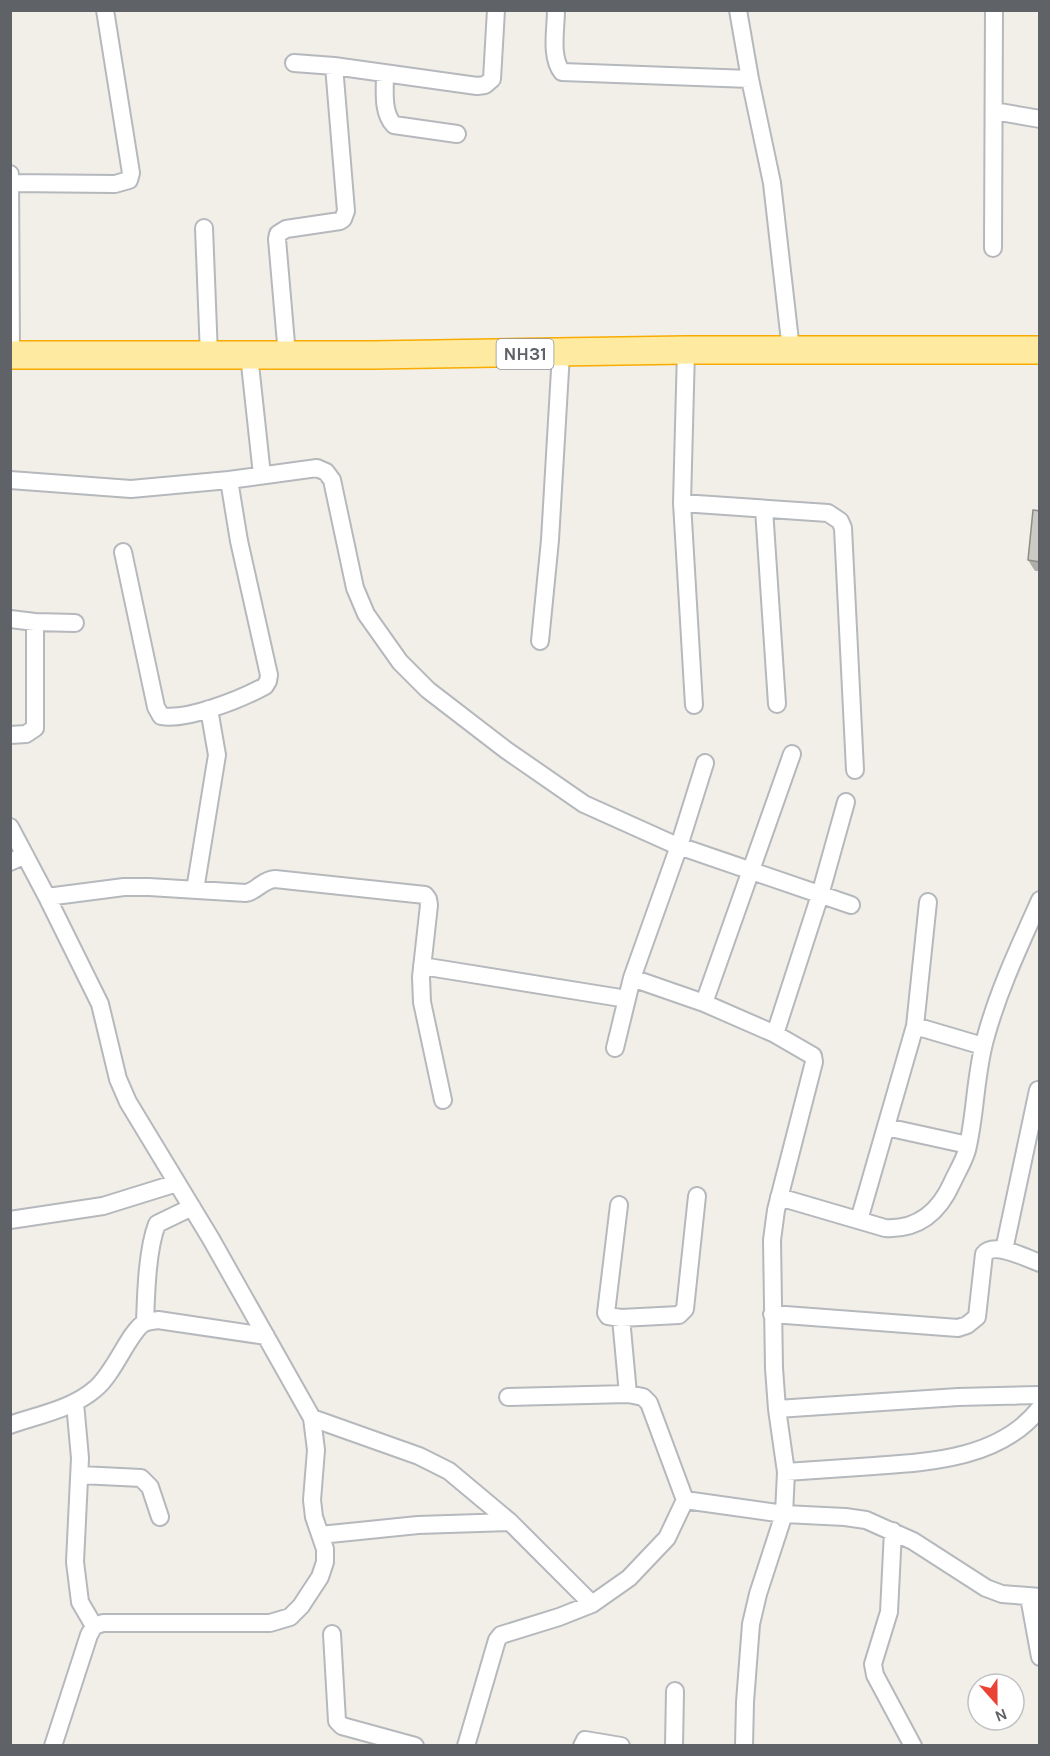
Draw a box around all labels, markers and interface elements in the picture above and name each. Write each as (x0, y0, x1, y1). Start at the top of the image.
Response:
road number: NH31 (496, 339, 554, 369)
north arrow (966, 1672, 1026, 1732)
text: N (992, 1705, 1010, 1726)

